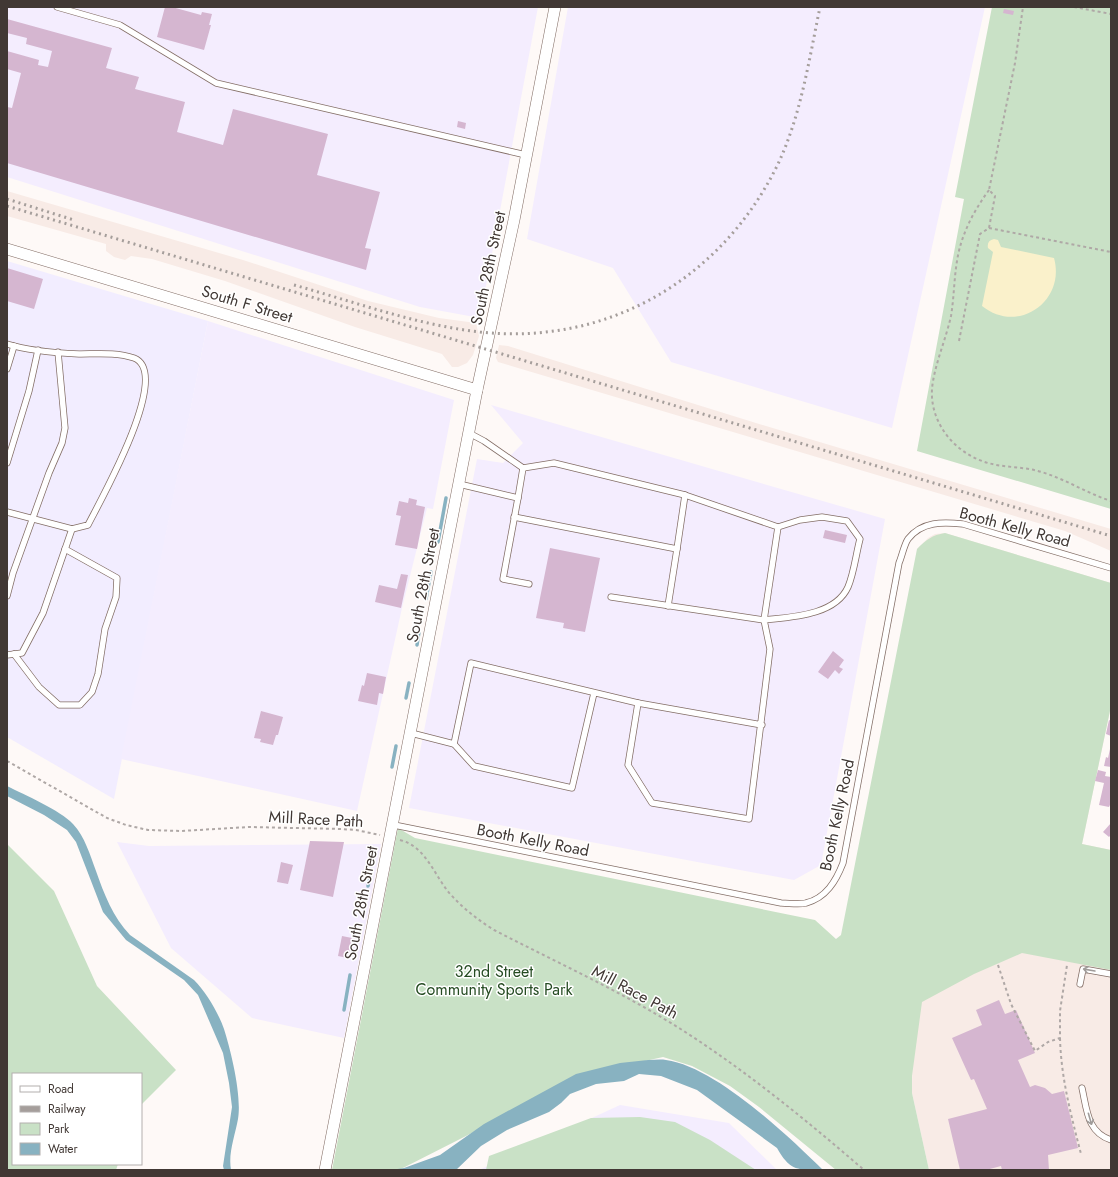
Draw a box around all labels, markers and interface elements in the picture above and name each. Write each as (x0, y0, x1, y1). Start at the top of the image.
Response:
street label: South 28th Street (465, 209, 511, 327)
street label: South F Street (199, 279, 295, 329)
street label: Booth Kelly Road (957, 501, 1073, 553)
street label: South 28th Street (401, 526, 445, 644)
street label: Booth Kelly Road (814, 757, 860, 873)
street label: Mill Race Path (268, 805, 364, 833)
street label: Booth Kelly Road (475, 818, 591, 862)
street label: South 28th Street (339, 844, 383, 962)
park label: 32nd Street Community Sports Park (415, 960, 573, 1001)
street label: Mill Race Path (588, 960, 682, 1024)
one-way arrow (1083, 966, 1096, 974)
legend (12, 1073, 142, 1165)
text: Road (48, 1080, 74, 1098)
text: Railway (48, 1100, 86, 1118)
one-way arrow (1087, 1112, 1094, 1125)
text: Park (48, 1120, 70, 1138)
text: Water (48, 1140, 79, 1158)

